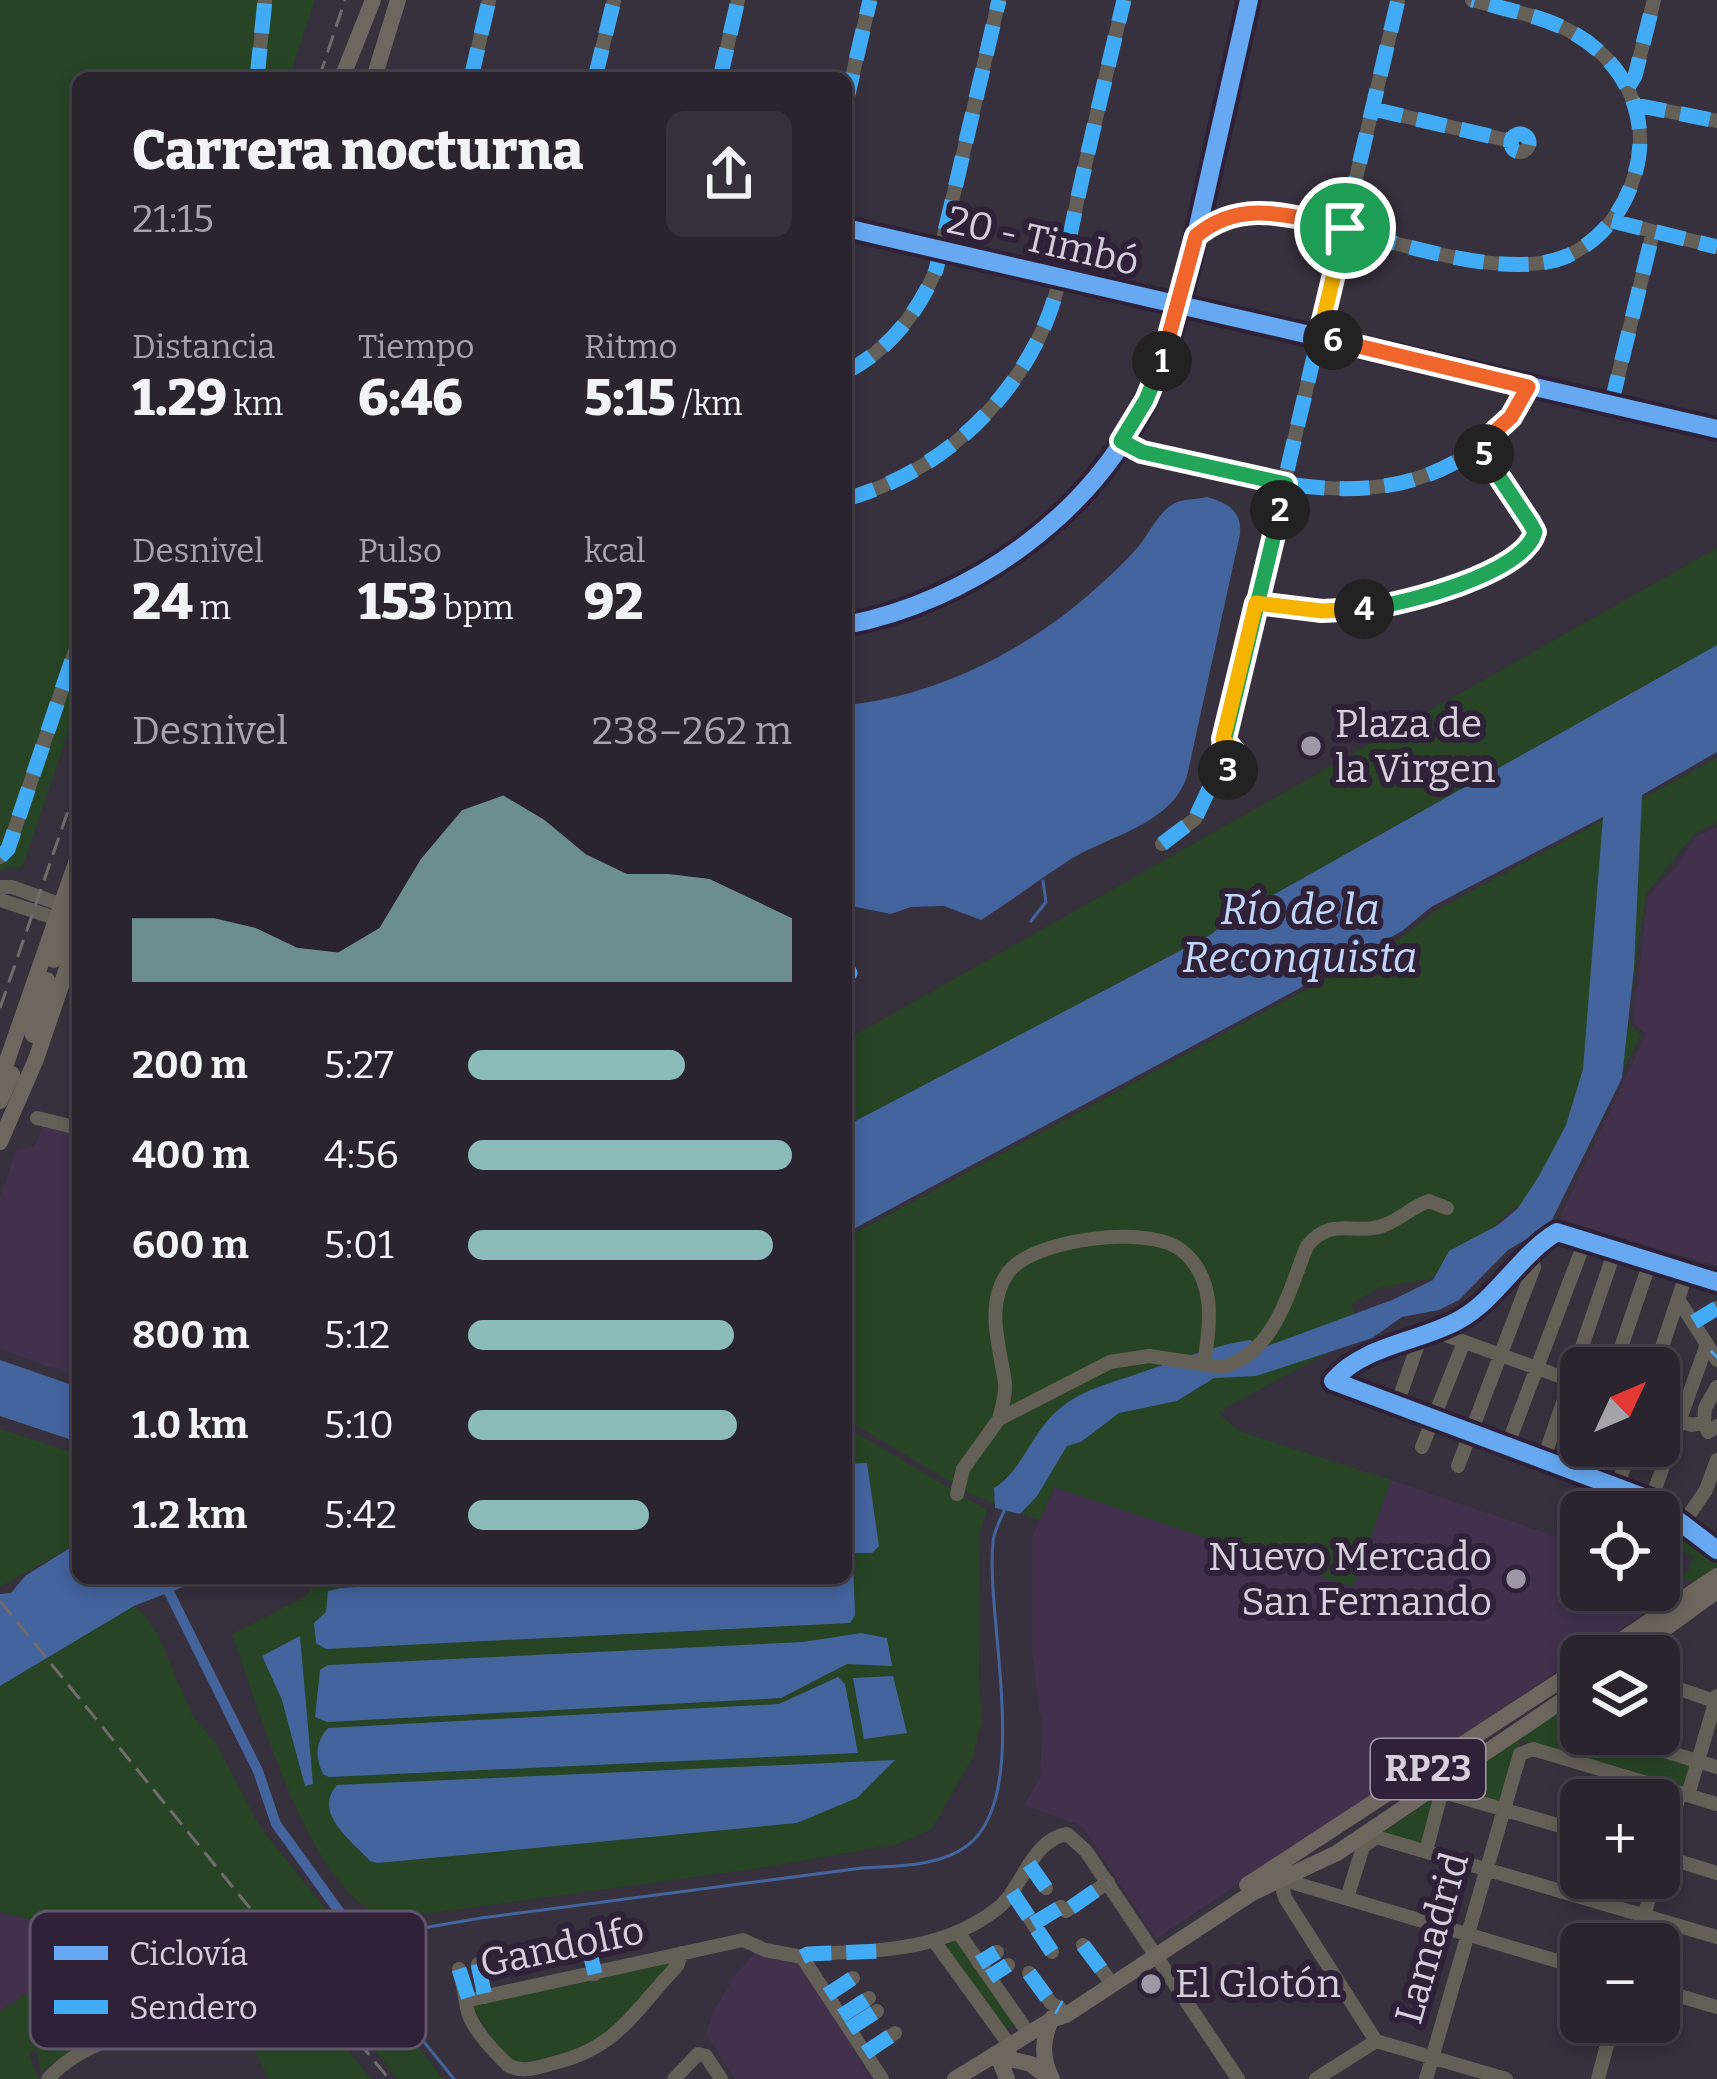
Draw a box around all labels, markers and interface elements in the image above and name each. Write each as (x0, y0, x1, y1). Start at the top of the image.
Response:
button: share (666, 111, 792, 237)
text: Carrera nocturna (132, 119, 583, 183)
pin (1294, 177, 1396, 279)
icon: arrive (1312, 195, 1378, 261)
text: 21:15 (132, 196, 214, 242)
street label: 20 - Timbó (943, 197, 1143, 285)
pin: 6 (1303, 310, 1363, 370)
text: 6 (1323, 320, 1343, 360)
text: Distancia (132, 327, 275, 367)
text: Tiempo (358, 327, 475, 367)
text: Ritmo (584, 327, 678, 367)
pin: 1 (1132, 331, 1192, 391)
text: 1 (1155, 341, 1169, 381)
text: 1.29 (132, 367, 227, 429)
text: 6:46 (358, 367, 463, 429)
text: 5:15 (584, 367, 675, 429)
text: km (227, 384, 283, 424)
text: /km (675, 384, 743, 424)
pin: 5 (1454, 424, 1514, 484)
text: 5 (1475, 434, 1493, 474)
pin: 2 (1250, 480, 1310, 540)
text: 2 (1271, 490, 1289, 530)
text: Desnivel (132, 531, 264, 571)
text: Pulso (358, 531, 442, 571)
text: kcal (584, 531, 645, 571)
text: 24 (132, 571, 193, 633)
text: 153 (358, 571, 437, 633)
text: 92 (584, 571, 643, 633)
pin: 4 (1334, 579, 1394, 639)
text: m (193, 588, 231, 628)
text: bpm (437, 588, 514, 628)
text: 4 (1354, 589, 1374, 629)
place label: Plaza de la Virgen (1335, 701, 1496, 792)
text: Desnivel (132, 708, 288, 754)
text: 238–262 m (592, 708, 792, 754)
marker: Plaza de la Virgen (1298, 733, 1324, 759)
pin: 3 (1198, 740, 1258, 800)
text: 3 (1218, 750, 1238, 790)
water label: Río de la Reconquista (1182, 885, 1418, 983)
text: 200 m (132, 1042, 248, 1088)
text: 5:27 (324, 1042, 393, 1088)
text: 400 m (132, 1132, 250, 1178)
text: 4:56 (324, 1132, 399, 1178)
text: 600 m (132, 1222, 249, 1268)
text: 5:01 (324, 1222, 394, 1268)
text: 800 m (132, 1312, 249, 1358)
text: 5:12 (324, 1312, 390, 1358)
north arrow (1560, 1347, 1680, 1467)
map controls (1560, 1347, 1680, 2043)
text: 1.0 km (132, 1402, 248, 1448)
text: 5:10 (324, 1402, 394, 1448)
button: locate (1560, 1491, 1680, 1611)
text: 1.2 km (132, 1492, 247, 1538)
text: 5:42 (324, 1492, 397, 1538)
place label: Nuevo Mercado San Fernando (1208, 1534, 1492, 1625)
marker: Nuevo Mercado San Fernando (1503, 1566, 1529, 1592)
button: layers (1560, 1635, 1680, 1755)
road number: RP23 (1371, 1739, 1485, 1799)
button: + (1560, 1779, 1680, 1899)
street label: Lamadrid (1386, 1847, 1478, 2029)
street label: Gandolfo (476, 1907, 648, 1987)
legend (30, 1911, 426, 2049)
button: − (1560, 1923, 1680, 2043)
text: Ciclovía (129, 1934, 248, 1974)
place label: El Glotón (1175, 1961, 1341, 2007)
marker: El Glotón (1138, 1971, 1164, 1997)
text: Sendero (129, 1988, 258, 2028)

